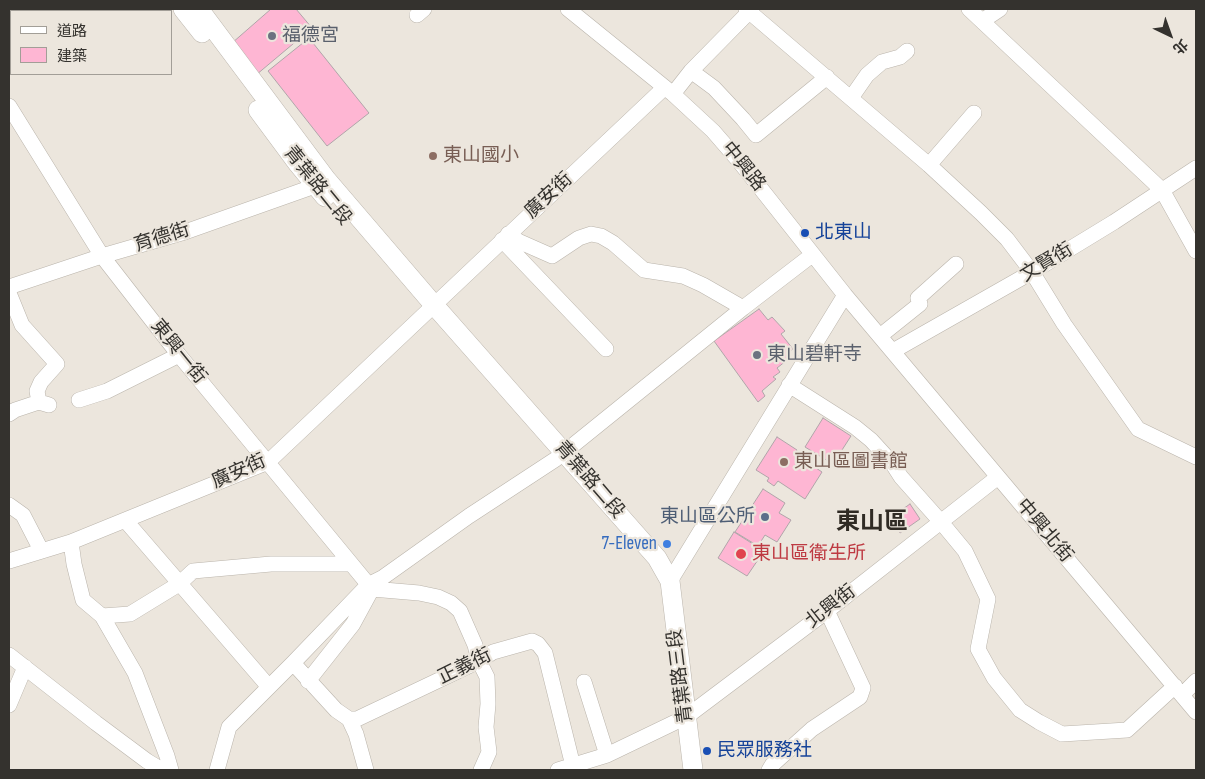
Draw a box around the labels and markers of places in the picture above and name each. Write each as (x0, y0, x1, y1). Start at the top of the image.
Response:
place label: 福德宮 (282, 25, 339, 47)
marker: 福德宮 (266, 30, 278, 42)
place label: 東山國小 (443, 145, 519, 167)
marker: 東山國小 (427, 150, 439, 162)
place label: 北東山 (815, 222, 872, 244)
marker: 北東山 (799, 227, 811, 239)
place label: 東山碧軒寺 (767, 344, 862, 366)
marker: 東山碧軒寺 (751, 349, 763, 361)
place label: 東山區圖書館 (794, 451, 908, 473)
marker: 東山區圖書館 (778, 456, 790, 468)
place label: 東山區公所 (660, 506, 755, 528)
marker: 東山區公所 (759, 511, 771, 523)
place label: 7-Eleven (602, 533, 657, 555)
marker: 7-Eleven (661, 538, 673, 550)
place label: 東山區衛生所 (752, 543, 866, 565)
marker: 東山區衛生所 (734, 547, 748, 561)
place label: 民眾服務社 (717, 740, 812, 762)
marker: 民眾服務社 (701, 745, 713, 757)

